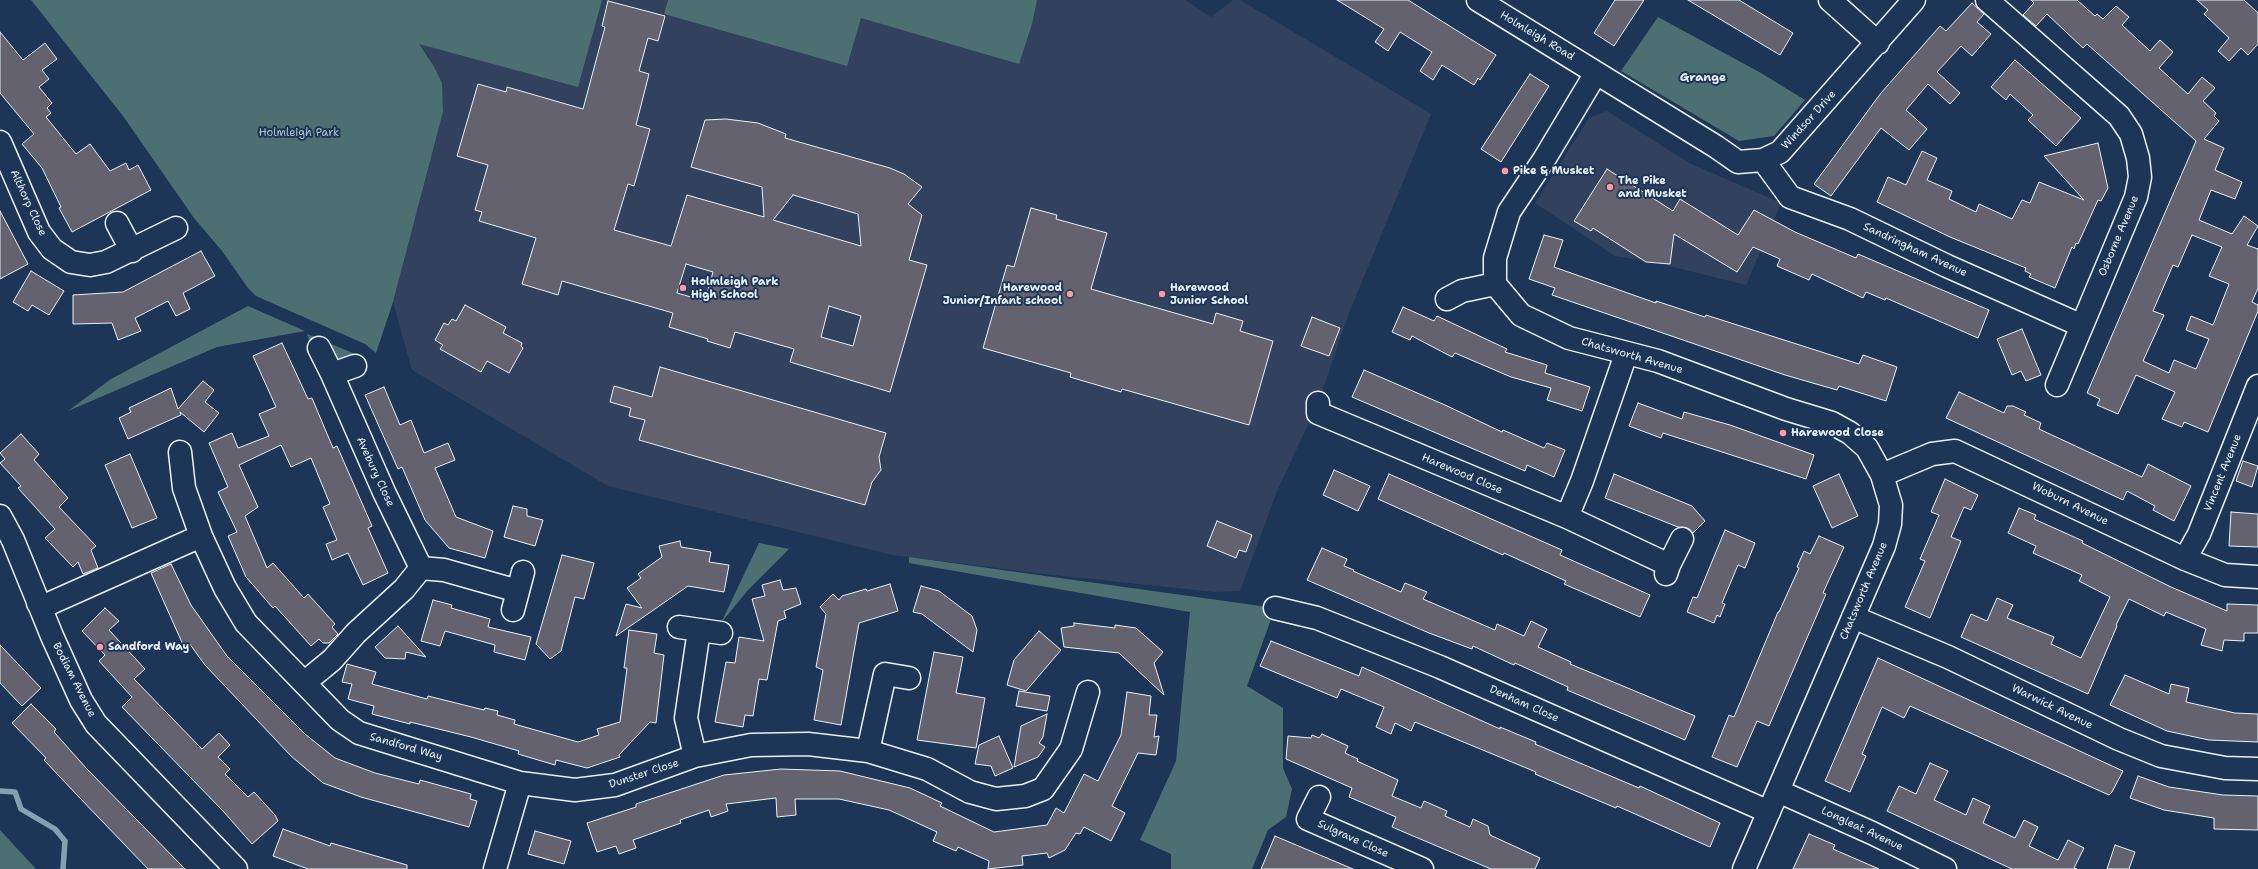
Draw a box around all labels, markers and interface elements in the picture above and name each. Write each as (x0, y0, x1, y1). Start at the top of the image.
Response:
street label: Holmleigh Road (1497, 9, 1577, 63)
district label: Grange (1680, 71, 1726, 85)
street label: Windsor Drive (1779, 88, 1839, 152)
park label: Holmleigh Park (259, 126, 339, 140)
place label: Pike & Musket (1513, 164, 1594, 178)
marker: Pike & Musket (1500, 166, 1510, 176)
street label: Althorp Close (7, 168, 49, 238)
place label: The Pike and Musket (1618, 174, 1687, 200)
marker: The Pike and Musket (1605, 182, 1615, 192)
street label: Osborne Avenue (2096, 194, 2142, 278)
street label: Sandringham Avenue (1861, 220, 1969, 280)
place label: Holmleigh Park High School (691, 275, 778, 301)
place label: Harewood Junior/Infant school (943, 281, 1062, 307)
place label: Harewood Junior School (1170, 281, 1248, 307)
marker: Holmleigh Park High School (678, 283, 688, 293)
marker: Harewood Junior/Infant school (1065, 289, 1075, 299)
marker: Harewood Junior School (1157, 289, 1167, 299)
street label: Chatsworth Avenue (1580, 335, 1684, 377)
place label: Harewood Close (1791, 426, 1884, 440)
marker: Harewood Close (1778, 428, 1788, 438)
street label: Vincent Avenue (2201, 432, 2245, 514)
street label: Avebury Close (353, 435, 397, 509)
street label: Harewood Close (1420, 451, 1504, 497)
street label: Woburn Avenue (2030, 480, 2110, 528)
street label: Chatsworth Avenue (1837, 540, 1891, 642)
place label: Sandford Way (108, 640, 189, 654)
street label: Bodiam Avenue (50, 641, 98, 719)
marker: Sandford Way (95, 642, 105, 652)
street label: Warwick Avenue (2009, 682, 2095, 732)
street label: Denham Close (1487, 683, 1561, 725)
street label: Sandford Way (368, 730, 444, 764)
street label: Dunster Close (607, 756, 681, 792)
street label: Longleat Avenue (1819, 804, 1905, 854)
street label: Sulgrave Close (1315, 817, 1391, 861)

